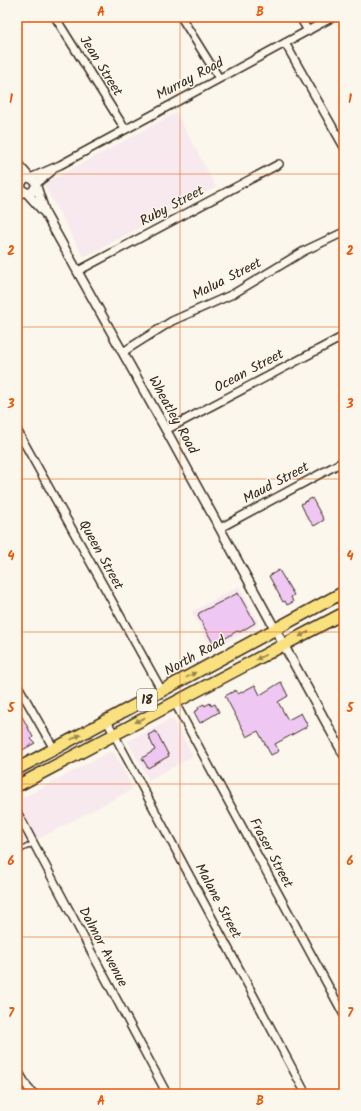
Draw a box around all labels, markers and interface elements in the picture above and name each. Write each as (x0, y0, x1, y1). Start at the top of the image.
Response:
text: A (97, 2, 105, 23)
text: B (256, 2, 264, 23)
street label: Jean Street (74, 31, 129, 101)
street label: Murray Road (152, 51, 229, 106)
text: 1 (9, 89, 13, 110)
text: 1 (348, 89, 352, 110)
street label: Ruby Street (136, 180, 209, 232)
text: 2 (7, 241, 15, 262)
text: 2 (346, 241, 354, 262)
street label: Malua Street (188, 252, 266, 306)
street label: Ocean Street (210, 343, 288, 399)
street label: Wheatley Road (142, 372, 204, 459)
text: 3 (6, 394, 15, 415)
text: 3 (345, 394, 354, 415)
street label: Maud Street (239, 456, 314, 510)
street label: Queen Street (73, 516, 130, 594)
text: 4 (7, 546, 15, 567)
text: 4 (346, 546, 354, 567)
street label: North Road (160, 630, 231, 682)
one-way arrow (298, 631, 310, 637)
one-way arrow (255, 654, 266, 661)
one-way arrow (185, 672, 196, 679)
road number: 18 (137, 689, 157, 711)
text: 5 (7, 698, 16, 719)
text: 5 (346, 698, 355, 719)
one-way arrow (135, 717, 146, 724)
one-way arrow (70, 734, 82, 740)
street label: Fraser Street (243, 814, 299, 892)
text: 6 (7, 851, 15, 872)
text: 6 (346, 851, 354, 872)
street label: Malane Street (189, 859, 247, 943)
street label: Dalmor Avenue (73, 903, 134, 992)
text: 7 (8, 1003, 15, 1024)
text: 7 (347, 1003, 354, 1024)
text: A (97, 1091, 105, 1111)
text: B (256, 1091, 264, 1111)

